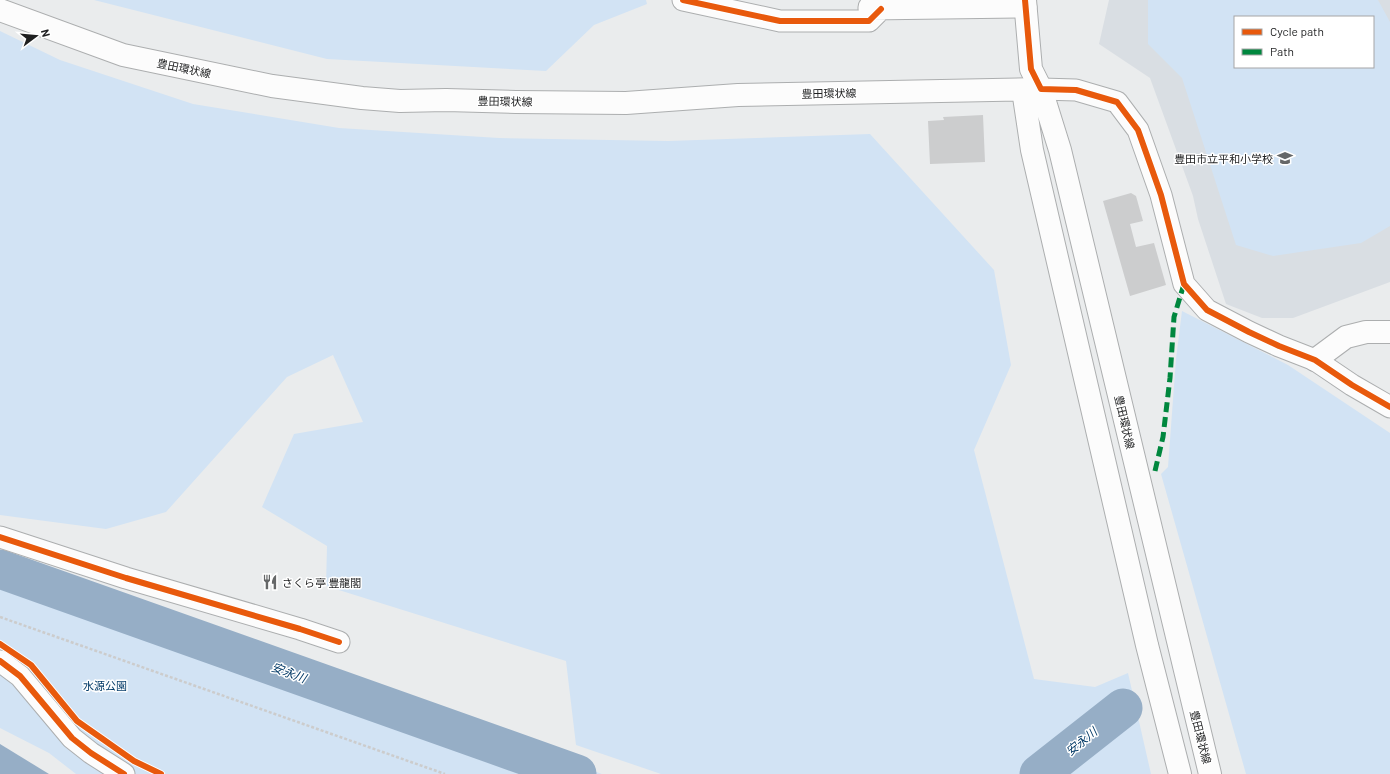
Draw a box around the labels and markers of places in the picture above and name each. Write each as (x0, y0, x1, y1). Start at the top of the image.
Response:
school or university icon: 豊田市立平和小学校 (1276, 149, 1294, 167)
place label: 豊田市立平和小学校 (1174, 152, 1273, 165)
restaurant icon: さくら亭 豊龍閣 (261, 573, 279, 591)
place label: さくら亭 豊龍閣 (282, 576, 361, 589)

